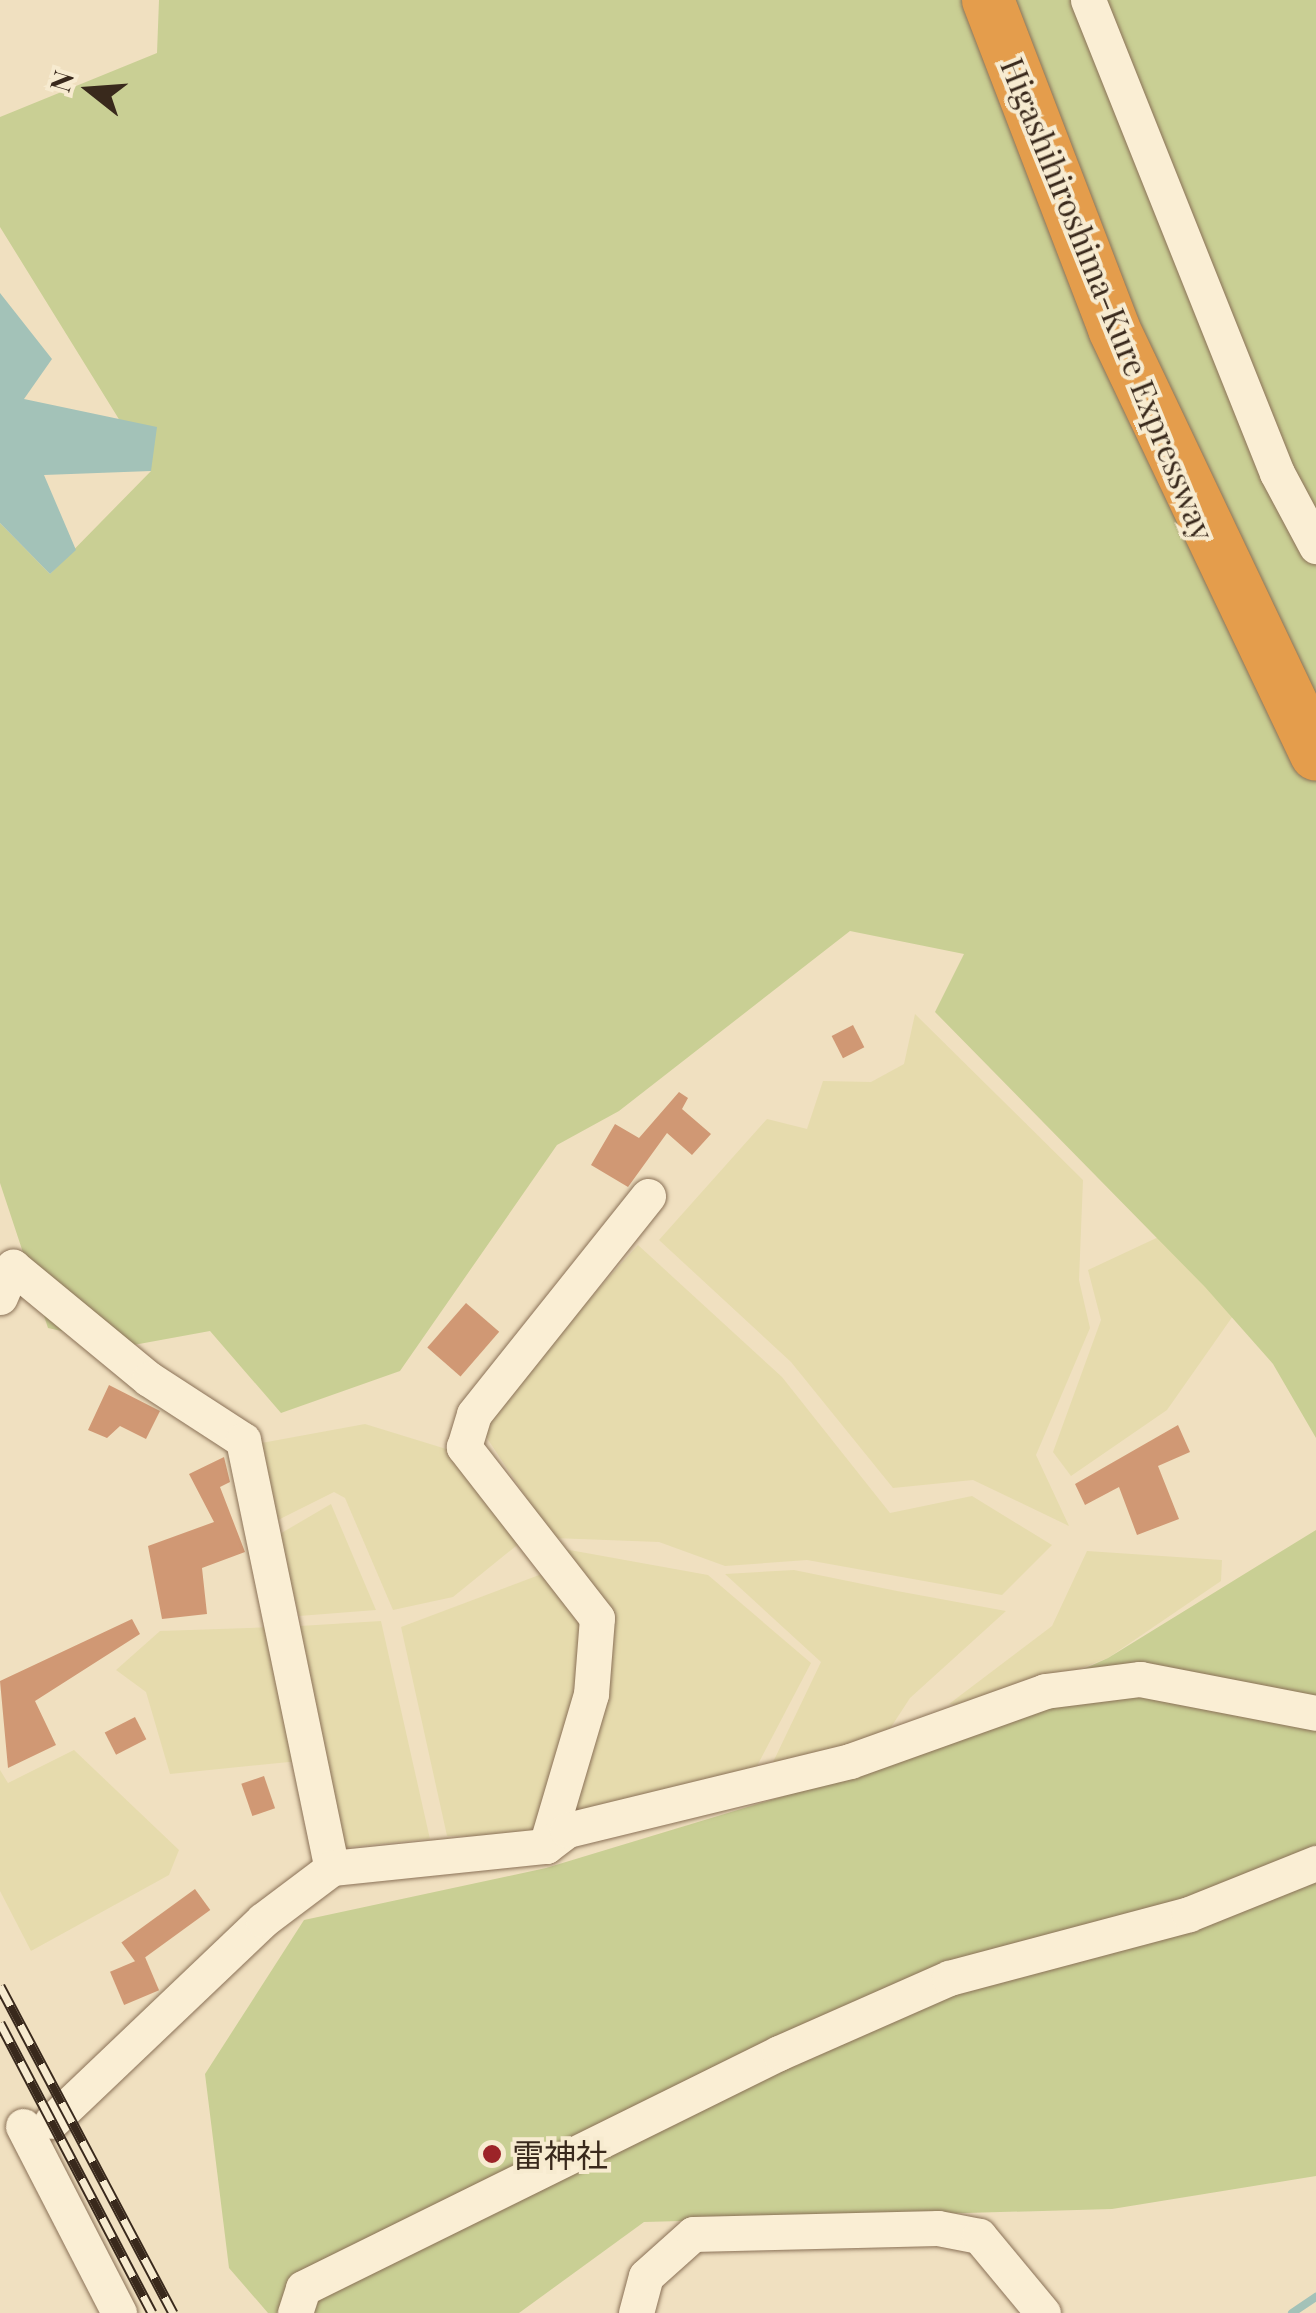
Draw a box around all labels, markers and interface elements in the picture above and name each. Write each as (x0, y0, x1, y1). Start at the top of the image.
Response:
north arrow (40, 40, 140, 140)
street label: Higashihiroshima-Kure Expressway (993, 52, 1223, 546)
text: N (40, 66, 81, 96)
place label: 雷神社 (512, 2135, 608, 2173)
marker: 雷神社 (481, 2143, 503, 2165)

